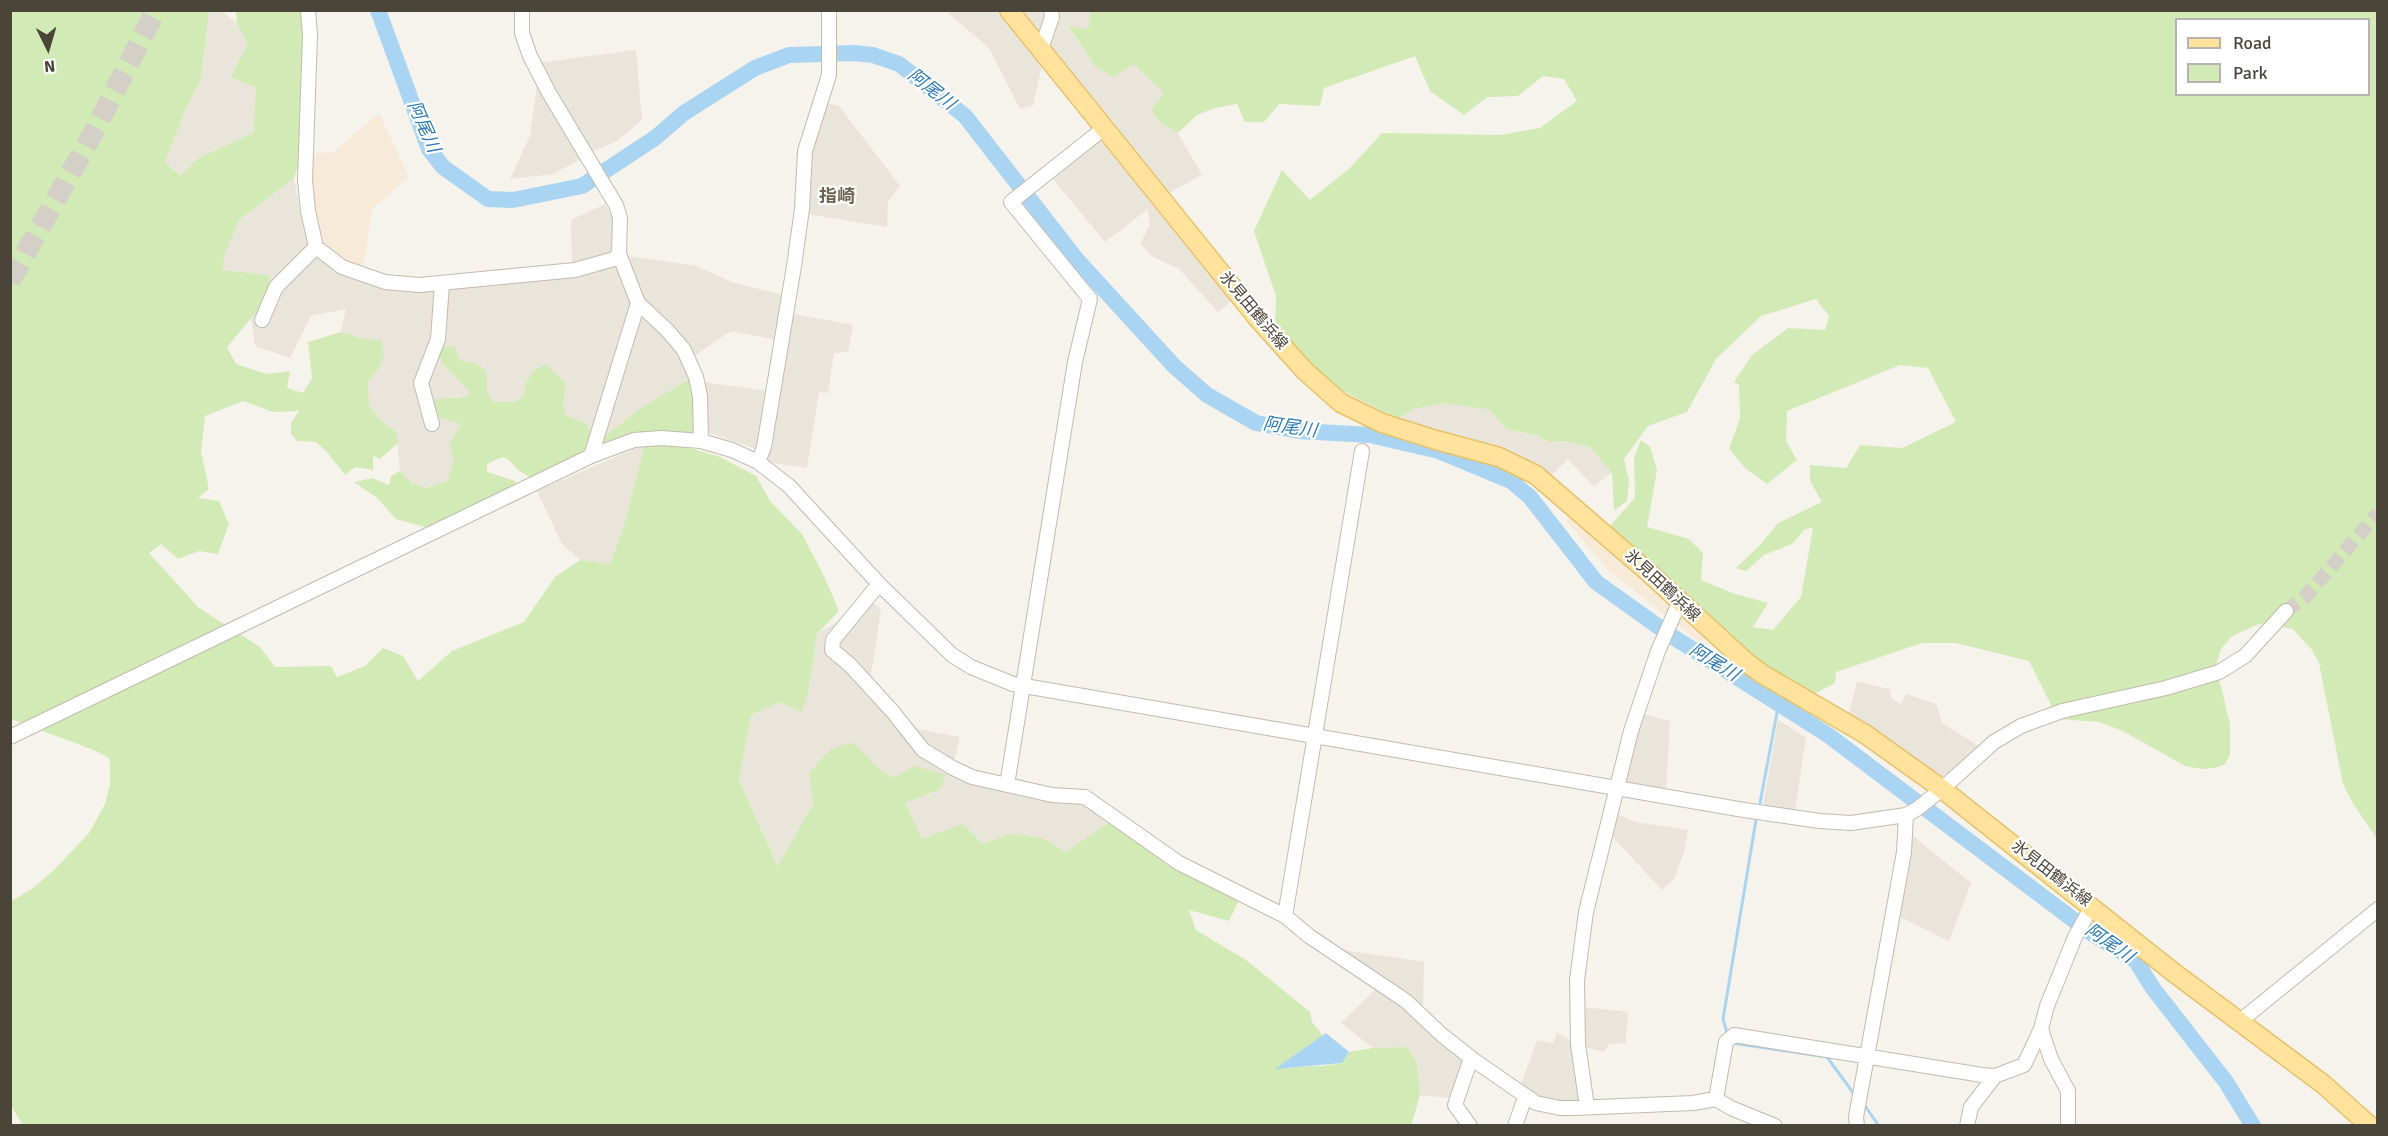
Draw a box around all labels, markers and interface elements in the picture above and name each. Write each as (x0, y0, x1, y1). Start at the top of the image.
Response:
north arrow (18, 18, 78, 78)
legend (2175, 18, 2370, 96)
text: Road (2233, 32, 2272, 54)
text: N (43, 55, 56, 76)
text: Park (2233, 62, 2268, 84)
water label: 阿尾川 (903, 65, 959, 115)
water label: 阿尾川 (402, 98, 444, 156)
district label: 指崎 (819, 186, 855, 208)
street label: 氷見田鶴浜線 (1215, 268, 1291, 354)
water label: 阿尾川 (1262, 414, 1318, 442)
street label: 氷見田鶴浜線 (1620, 546, 1704, 626)
water label: 阿尾川 (1685, 640, 1743, 686)
street label: 氷見田鶴浜線 (2007, 837, 2095, 911)
water label: 阿尾川 (2081, 920, 2137, 968)

